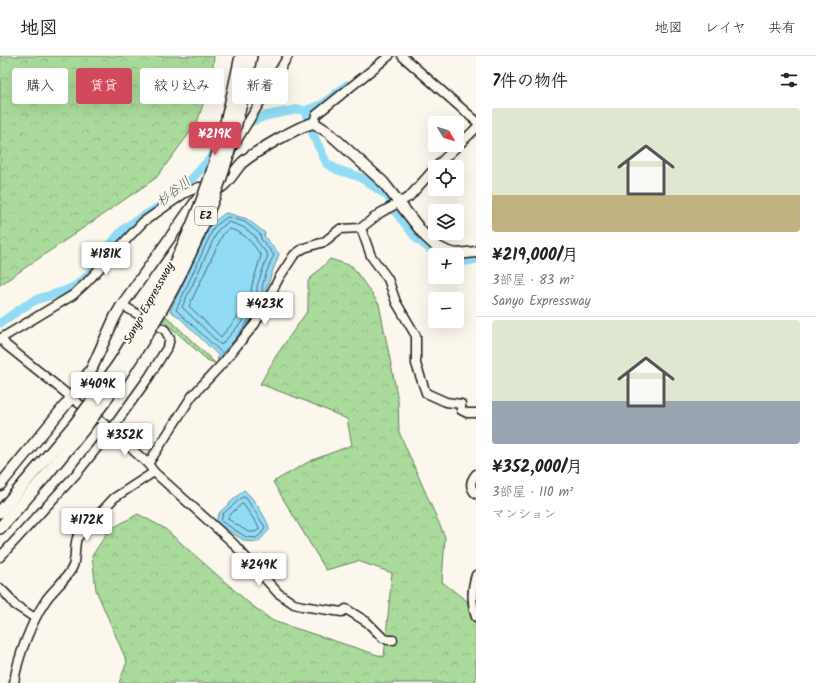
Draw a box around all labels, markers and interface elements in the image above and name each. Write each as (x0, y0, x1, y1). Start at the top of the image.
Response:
text: 地図 (20, 14, 58, 44)
text: 地図 (655, 17, 683, 39)
text: レイヤ (705, 17, 746, 39)
text: 共有 (768, 17, 796, 39)
chip: 購入 (12, 68, 68, 104)
chip: 賃貸 (76, 68, 132, 104)
chip: 絞り込み (140, 68, 224, 104)
chip: 新着 (232, 68, 288, 104)
text: 7件の物件 (492, 68, 568, 95)
icon: filters (778, 69, 800, 91)
north arrow (428, 116, 464, 152)
map controls (428, 116, 464, 328)
pin: ¥219K (187, 122, 243, 156)
text: ¥219K (198, 124, 232, 145)
icon: home (610, 134, 682, 206)
button: locate (428, 160, 464, 196)
water label: 杉谷川 (152, 172, 196, 212)
button: layers (428, 204, 464, 240)
road number: E2 (195, 207, 217, 225)
pin: ¥181K (78, 242, 134, 276)
text: ¥219,000/月 (492, 242, 579, 269)
text: ¥181K (90, 244, 122, 265)
button: + (428, 248, 464, 284)
street label: Sanyo Expressway (119, 258, 180, 347)
text: 3部屋 · 83 m² (492, 270, 574, 291)
text: Sanyo Expressway (492, 291, 591, 312)
pin: ¥423K (237, 292, 293, 326)
button: − (428, 292, 464, 328)
text: ¥423K (246, 294, 284, 315)
icon: home (610, 346, 682, 418)
pin: ¥409K (70, 372, 126, 406)
text: ¥409K (80, 374, 116, 395)
pin: ¥352K (97, 423, 153, 457)
text: ¥352K (106, 425, 144, 446)
text: ¥352,000/月 (492, 454, 583, 481)
text: 3部屋 · 110 m² (492, 482, 573, 503)
text: マンション (492, 504, 556, 525)
pin: ¥172K (59, 508, 115, 542)
text: ¥172K (70, 510, 104, 531)
pin: ¥249K (231, 553, 287, 587)
text: ¥249K (240, 555, 278, 576)

